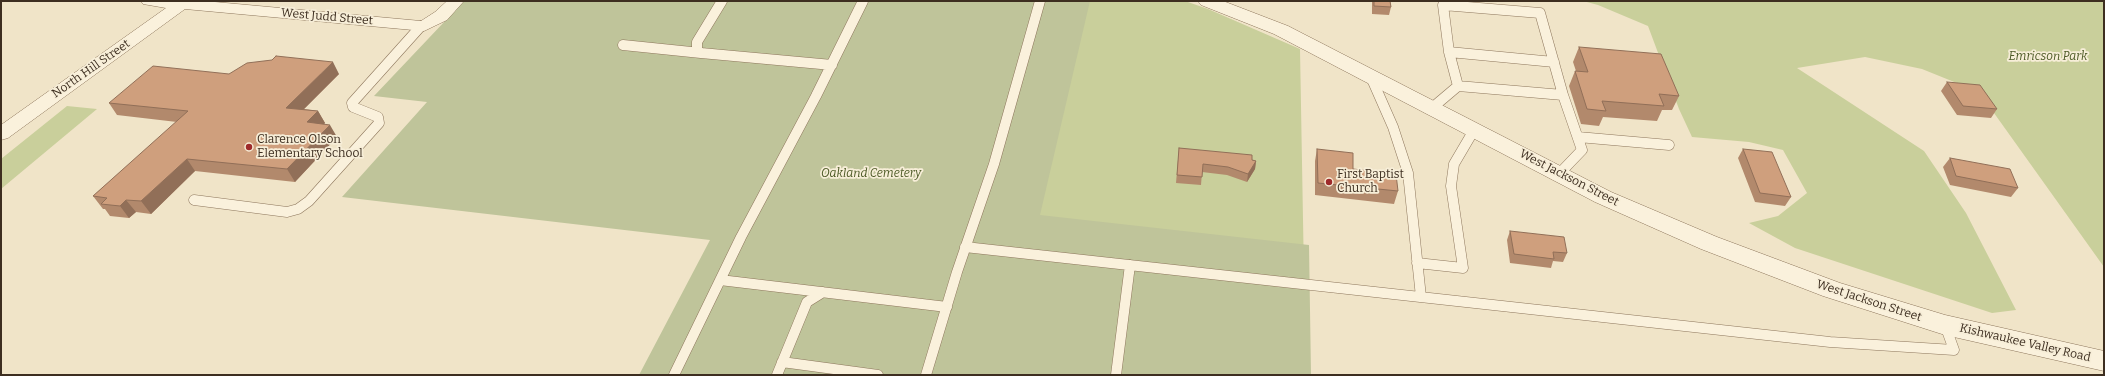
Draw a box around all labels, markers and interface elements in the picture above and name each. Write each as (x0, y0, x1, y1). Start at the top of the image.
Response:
street label: West Judd Street (280, 6, 374, 28)
street label: North Hill Street (49, 37, 133, 101)
park label: Emricson Park (2008, 50, 2088, 64)
place label: Clarence Olson Elementary School (257, 133, 363, 161)
marker: Clarence Olson Elementary School (244, 142, 254, 152)
street label: West Jackson Street (1517, 147, 1621, 209)
park label: Oakland Cemetery (821, 167, 921, 181)
place label: First Baptist Church (1337, 168, 1404, 196)
marker: First Baptist Church (1324, 177, 1334, 187)
street label: West Jackson Street (1815, 277, 1923, 325)
street label: Kishwaukee Valley Road (1958, 321, 2092, 365)

